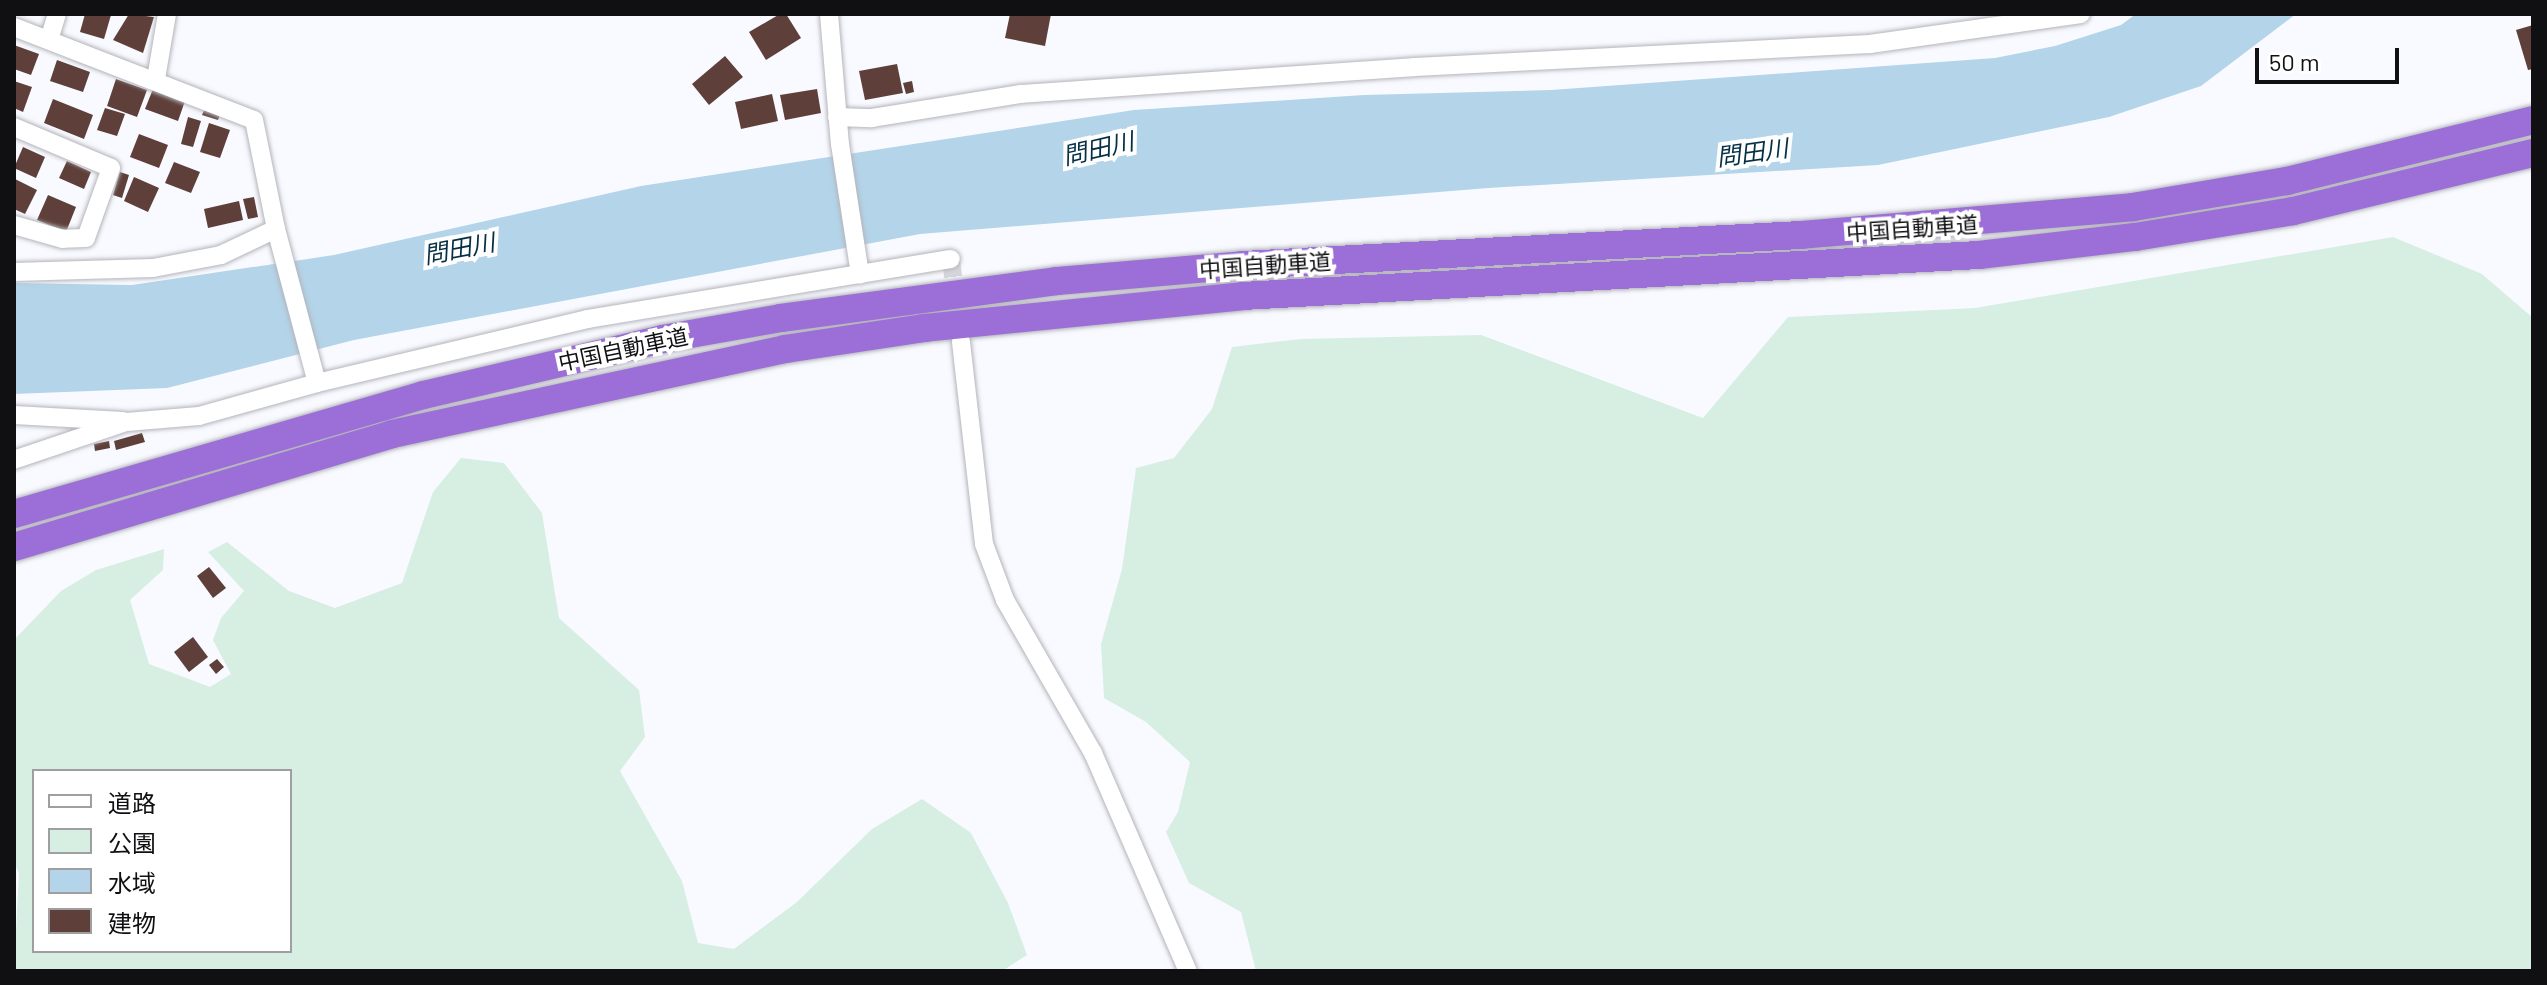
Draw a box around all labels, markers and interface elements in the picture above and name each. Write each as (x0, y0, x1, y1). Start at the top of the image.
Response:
scale bar (2259, 32, 2403, 82)
text: 50 m (2269, 47, 2320, 76)
water label: 問田川 (1060, 126, 1136, 170)
water label: 問田川 (1714, 133, 1790, 171)
street label: 中国自動車道 (1845, 210, 1979, 246)
water label: 問田川 (421, 227, 497, 269)
street label: 中国自動車道 (1198, 247, 1332, 283)
street label: 中国自動車道 (556, 322, 690, 376)
legend (32, 769, 292, 953)
text: 道路 (108, 788, 156, 817)
text: 公園 (108, 828, 156, 857)
text: 水域 (108, 868, 156, 897)
text: 建物 (108, 908, 156, 937)

